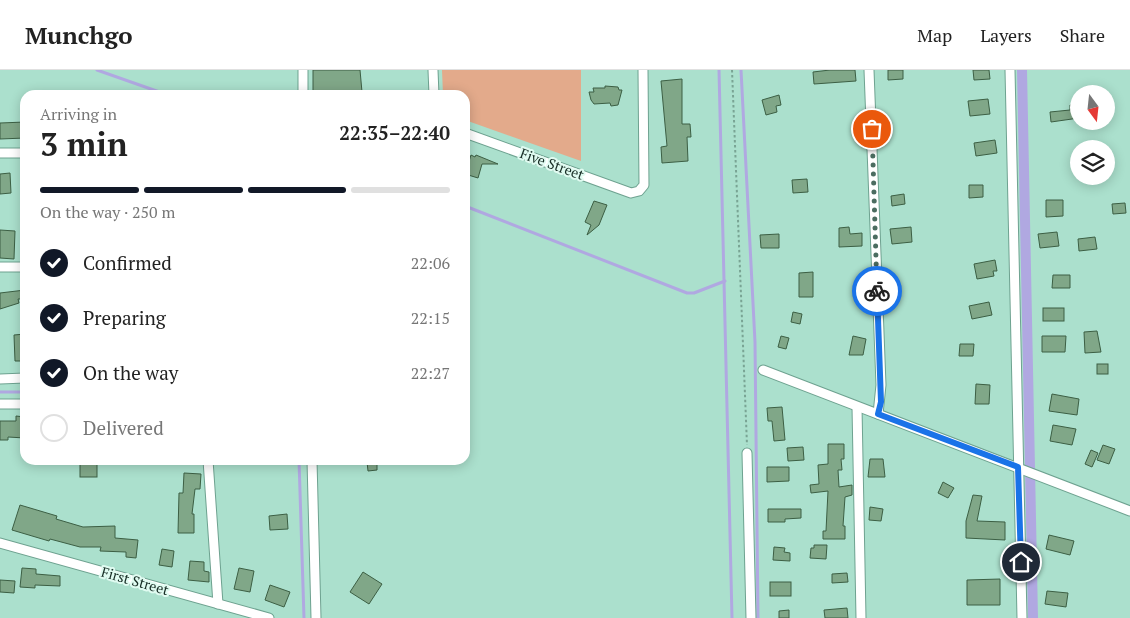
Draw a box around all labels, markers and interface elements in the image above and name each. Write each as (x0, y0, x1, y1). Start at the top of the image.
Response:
text: Munchgo (25, 19, 132, 51)
text: Map (917, 23, 952, 47)
text: Layers (980, 23, 1032, 47)
text: Share (1060, 23, 1105, 47)
north arrow (1070, 85, 1115, 130)
map controls (1070, 85, 1115, 185)
text: Arriving in (40, 103, 117, 125)
pin (851, 108, 893, 150)
icon: bag (858, 115, 886, 143)
text: 22:35–22:40 (339, 120, 450, 145)
text: 3 min (40, 123, 128, 165)
button: layers (1070, 140, 1115, 185)
street label: Five Street (518, 143, 587, 184)
text: On the way · 250 m (40, 201, 175, 223)
icon: check (40, 249, 68, 277)
text: Confirmed (83, 250, 172, 275)
text: 22:06 (411, 252, 450, 274)
courier (852, 266, 902, 316)
icon: bike (863, 277, 891, 305)
icon: check (40, 304, 68, 332)
text: Preparing (83, 305, 166, 330)
text: 22:15 (411, 307, 450, 329)
icon: check (40, 359, 68, 387)
text: On the way (83, 360, 178, 385)
text: 22:27 (411, 362, 450, 384)
text: Delivered (83, 415, 164, 440)
pin (1000, 541, 1042, 583)
icon: home (1007, 548, 1035, 576)
street label: First Street (99, 562, 172, 599)

